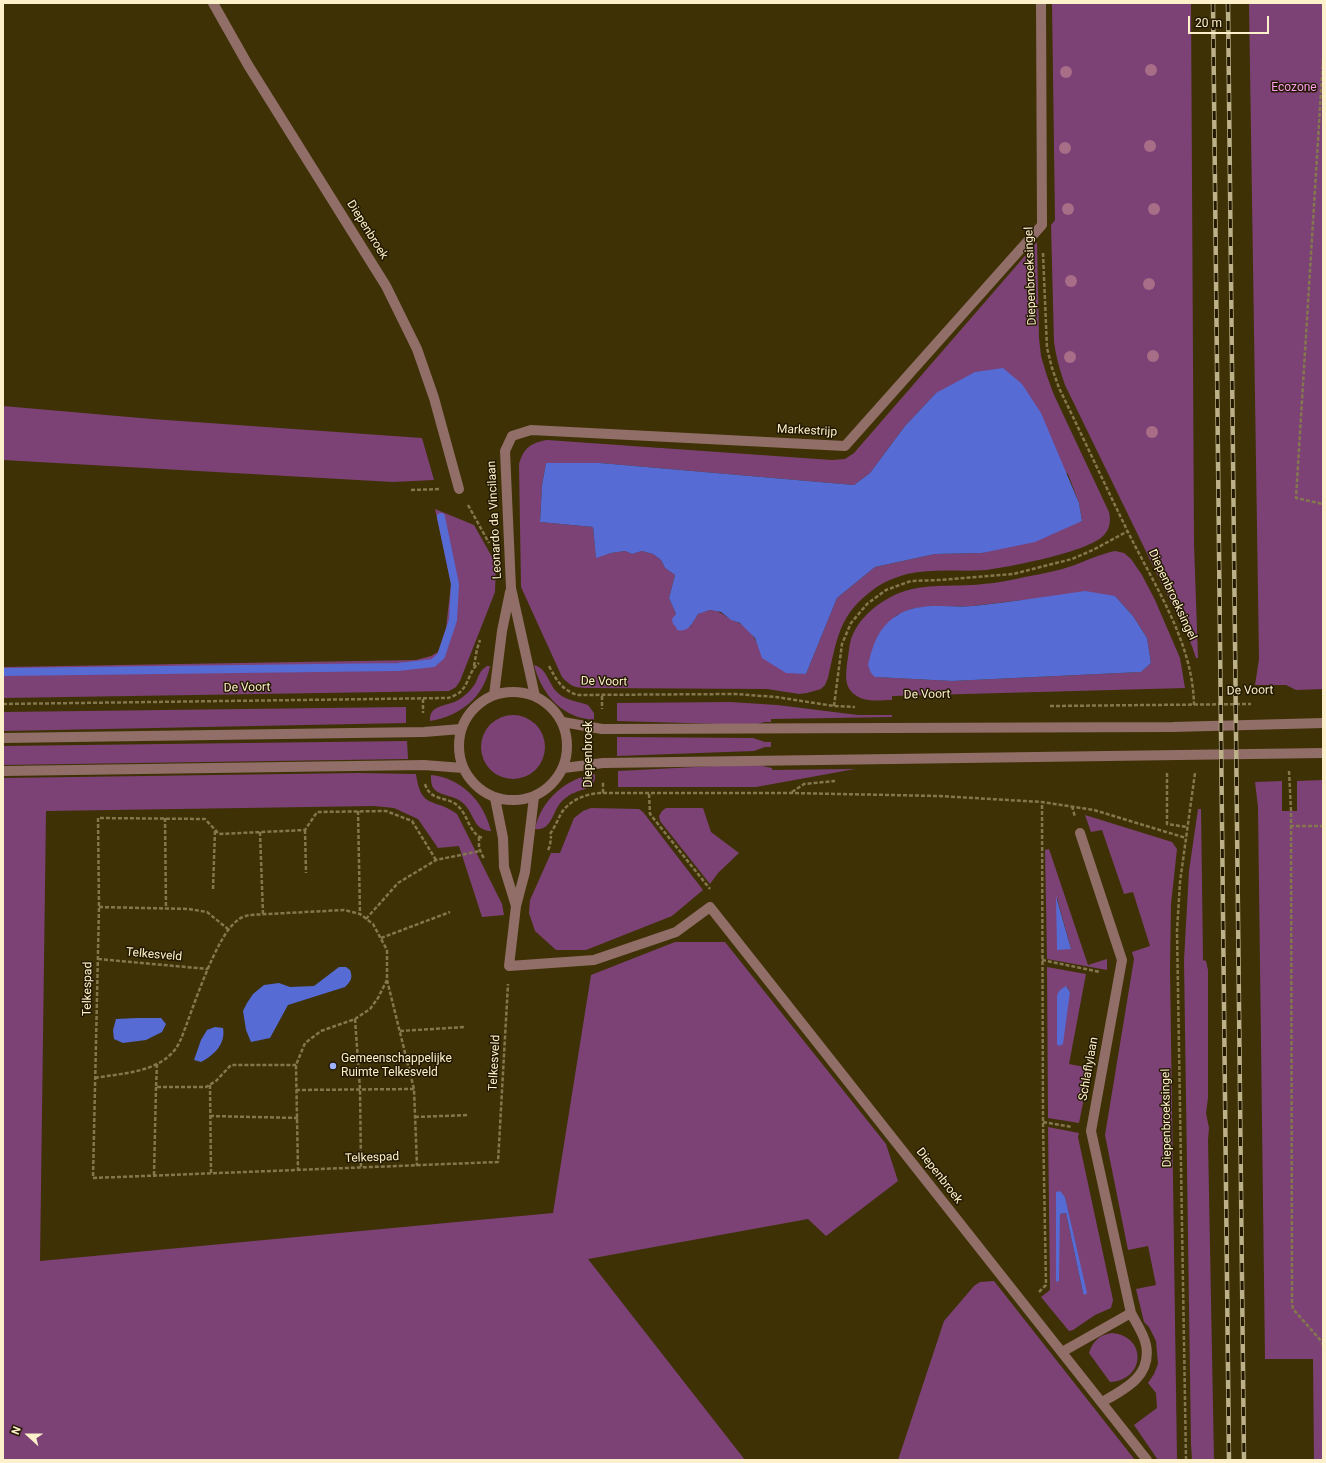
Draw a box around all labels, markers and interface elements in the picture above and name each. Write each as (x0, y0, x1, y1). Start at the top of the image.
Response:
scale bar (1190, 8, 1271, 34)
text: 20 m (1195, 16, 1222, 30)
park label: Ecozone (1271, 81, 1317, 95)
street label: Diepenbroek (343, 198, 391, 262)
street label: Diepenbroeksingel (1022, 226, 1040, 326)
street label: Markestrijp (777, 422, 837, 440)
street label: Leonardo da Vincilaan (485, 460, 505, 580)
street label: Diepenbroeksingel (1145, 547, 1199, 643)
street label: De Voort (581, 674, 627, 690)
street label: De Voort (224, 680, 270, 696)
street label: De Voort (1227, 683, 1273, 699)
street label: De Voort (904, 687, 950, 703)
street label: Diepenbroek (582, 721, 596, 787)
street label: Telkesveld (125, 945, 183, 965)
street label: Telkespad (80, 962, 96, 1016)
street label: Telkesveld (486, 1035, 504, 1091)
street label: Schlaflylaan (1076, 1036, 1102, 1102)
place label: Gemeenschappelijke Ruimte Telkesveld (341, 1052, 452, 1080)
marker: Gemeenschappelijke Ruimte Telkesveld (328, 1061, 338, 1071)
street label: Diepenbroeksingel (1159, 1069, 1175, 1167)
street label: Diepenbroek (913, 1145, 965, 1207)
street label: Telkespad (345, 1150, 399, 1166)
north arrow (8, 1415, 48, 1455)
text: N (9, 1425, 24, 1436)

